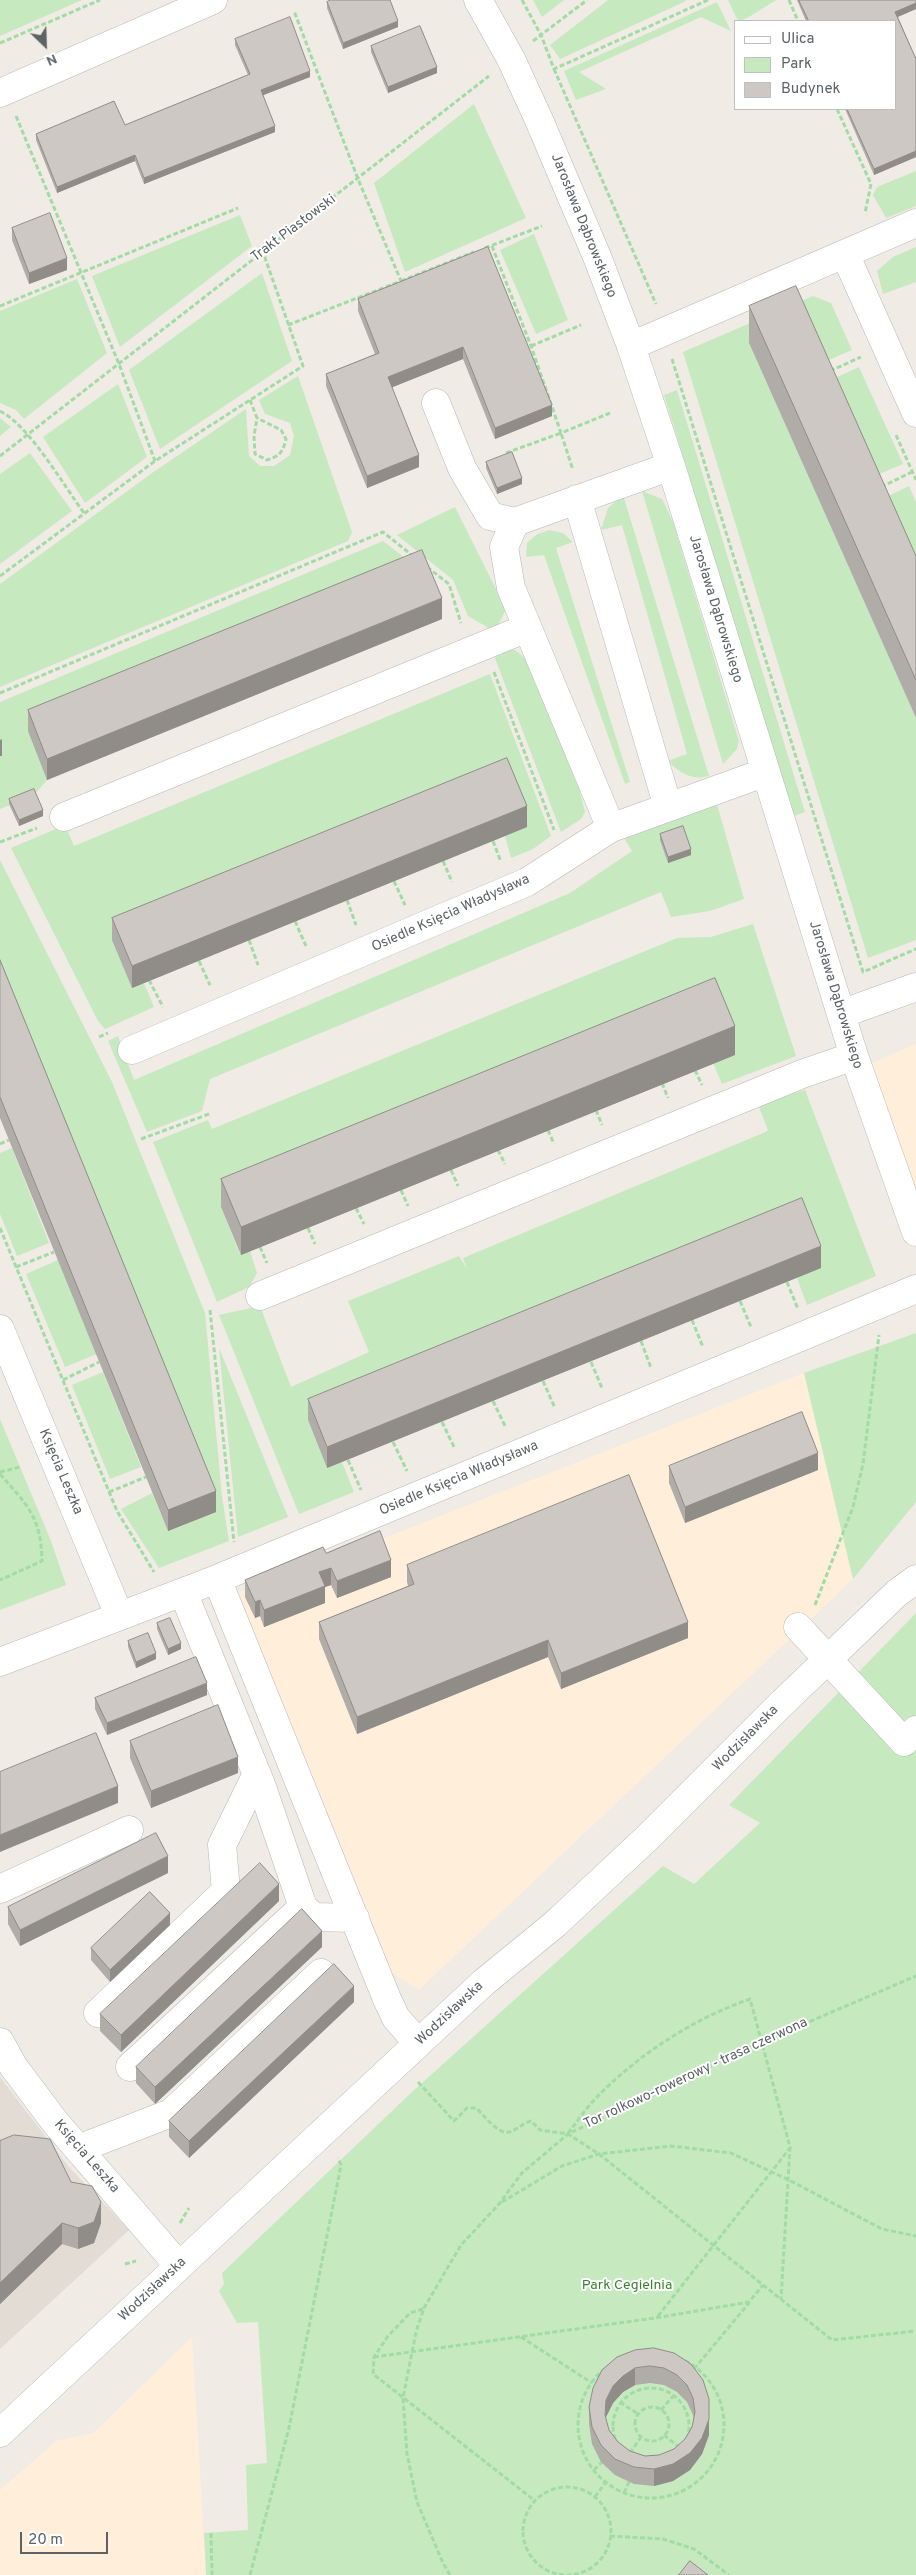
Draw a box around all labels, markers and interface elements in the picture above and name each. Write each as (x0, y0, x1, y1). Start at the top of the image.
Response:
north arrow (20, 20, 70, 70)
legend (734, 20, 896, 110)
text: Ulica (781, 30, 814, 49)
text: N (43, 49, 59, 69)
text: Park (781, 55, 812, 74)
text: Budynek (781, 80, 840, 99)
street label: Jarosława Dąbrowskiego (546, 151, 620, 301)
street label: Trakt Piastowski (248, 192, 340, 266)
street label: Jarosława Dąbrowskiego (684, 533, 746, 685)
street label: Osiedle Księcia Władysława (369, 872, 533, 956)
street label: Jarosława Dąbrowskiego (804, 919, 866, 1071)
street label: Księcia Leszka (34, 1427, 86, 1517)
street label: Osiedle Księcia Władysława (377, 1438, 541, 1520)
street label: Wodzisławska (710, 1703, 782, 1775)
street label: Wodzisławska (413, 1978, 487, 2050)
street label: Tor rolkowo-rowerowy - trasa czerwona (582, 2015, 810, 2133)
street label: Księcia Leszka (50, 2117, 122, 2197)
street label: Wodzisławska (116, 2254, 190, 2326)
park label: Park Cegielnia (582, 2278, 672, 2294)
scale bar (22, 2522, 110, 2554)
text: 20 m (28, 2531, 63, 2550)

